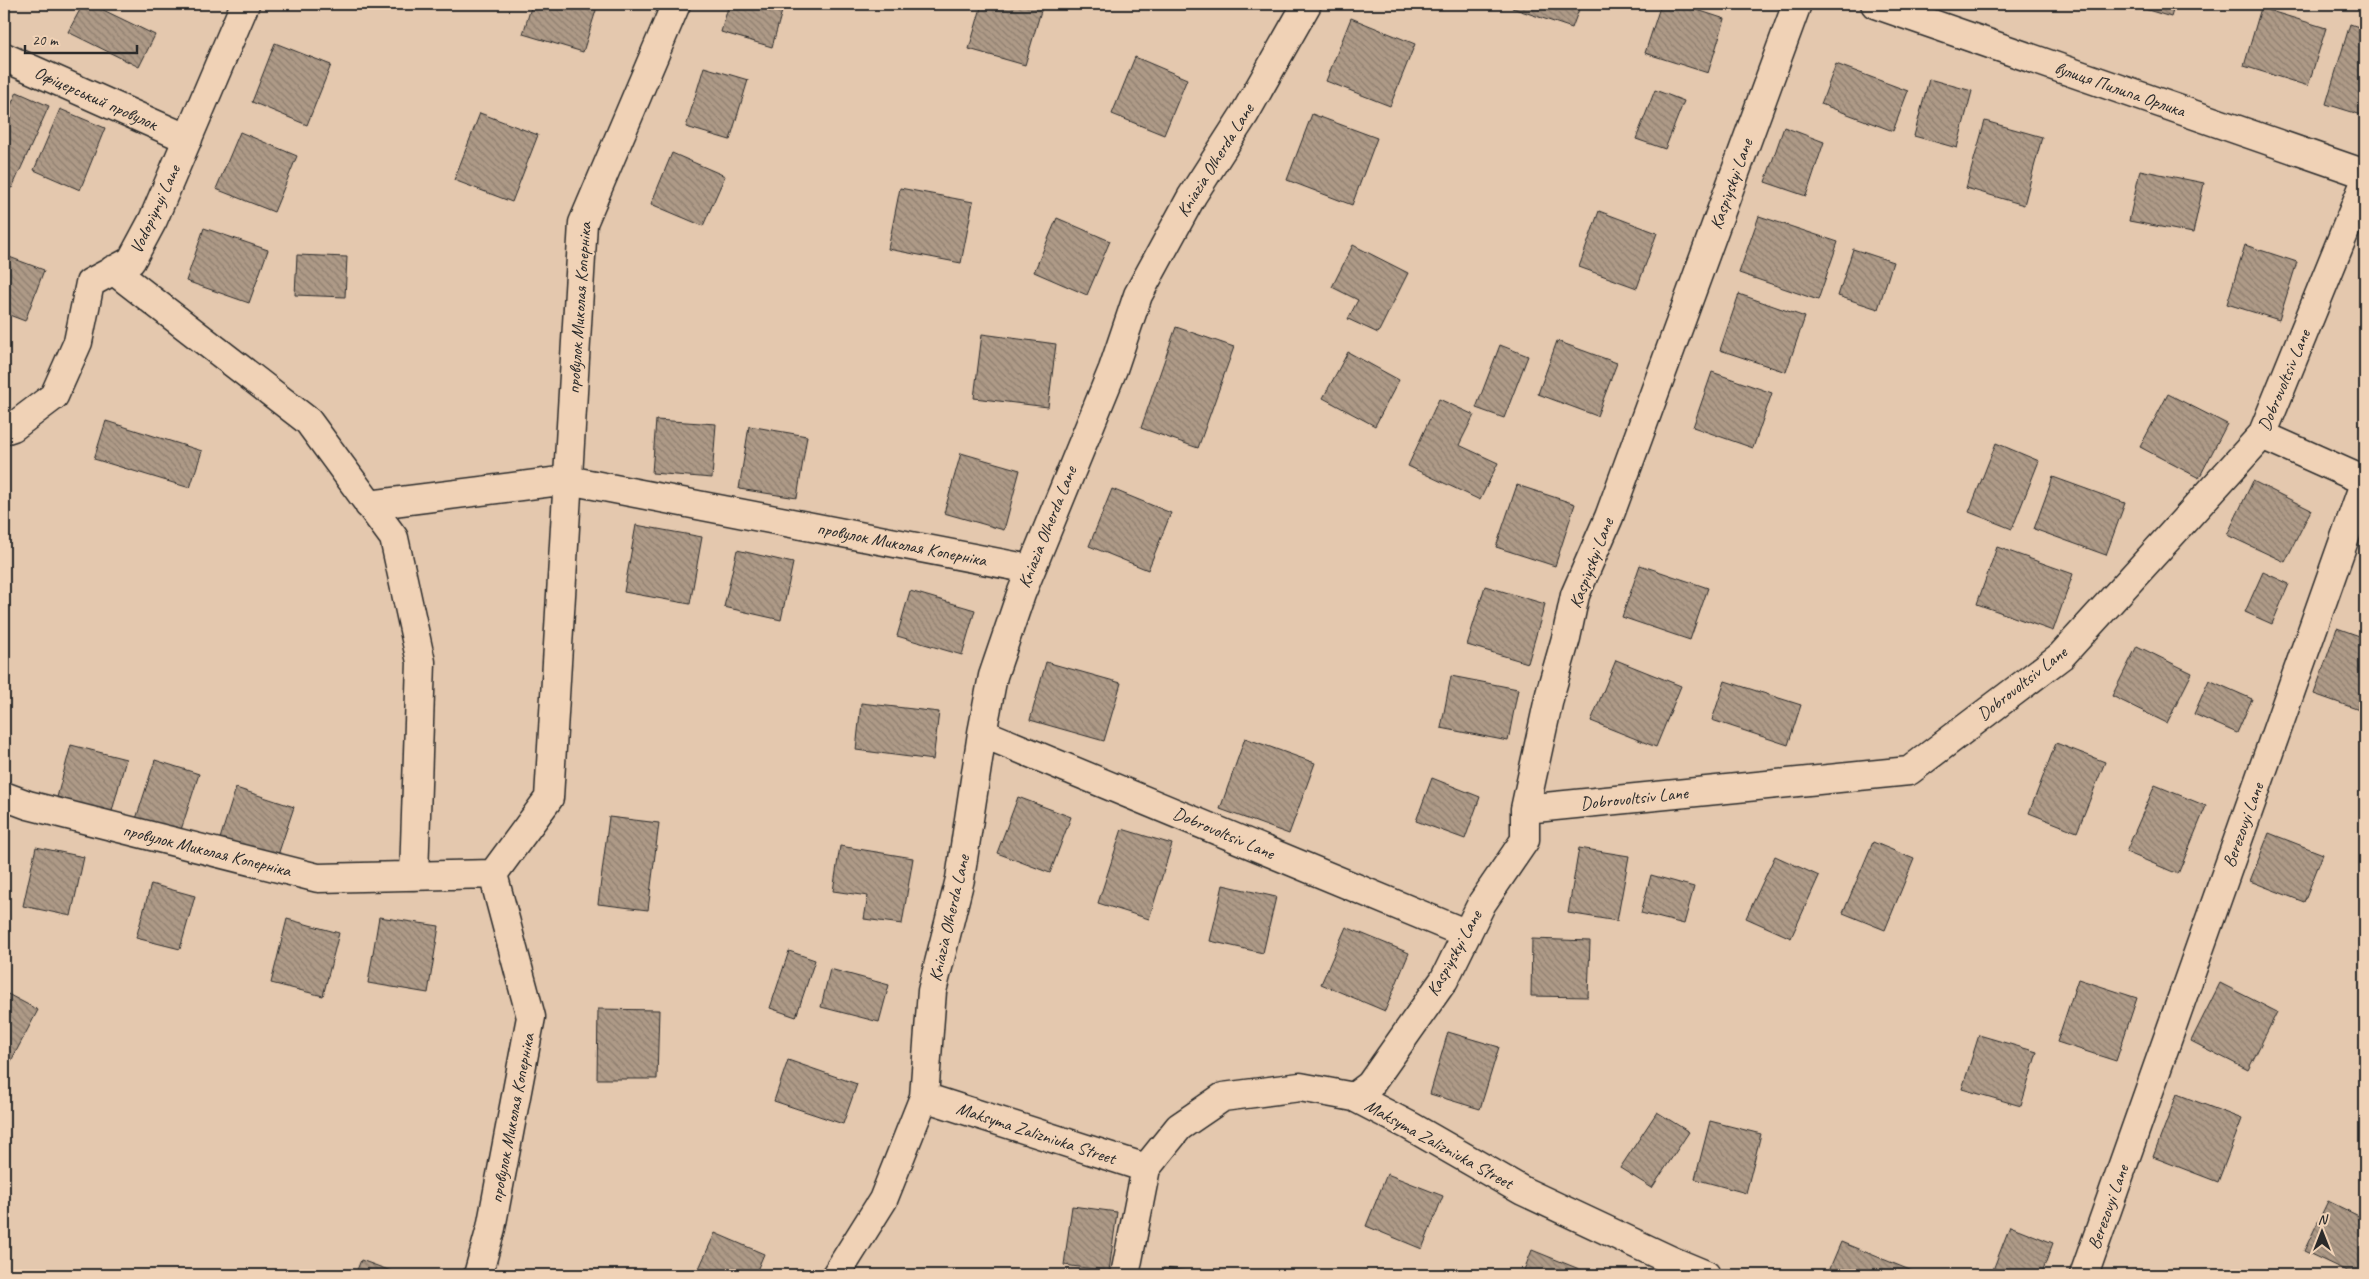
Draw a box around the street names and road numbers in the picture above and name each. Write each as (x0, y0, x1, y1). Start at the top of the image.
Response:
street label: вулиця Пилипа Орлика (2052, 56, 2190, 122)
street label: Офіцерський провулок (31, 61, 162, 135)
street label: Kniazia Olherda Lane (1171, 98, 1259, 221)
street label: Kaspiyskyi Lane (1704, 135, 1758, 232)
street label: Vodopiynyi Lane (125, 160, 186, 257)
street label: провулок Миколая Коперніка (562, 220, 596, 395)
street label: Dobrovoltsiv Lane (2253, 325, 2316, 434)
street label: Kniazia Olherda Lane (1013, 462, 1082, 591)
street label: Kaspiyskyi Lane (1564, 514, 1619, 611)
street label: провулок Миколая Коперніка (815, 517, 990, 571)
street label: Dobrovoltsiv Lane (1973, 640, 2072, 725)
street label: Berezovyi Lane (2218, 779, 2269, 870)
street label: Dobrovoltsiv Lane (1579, 781, 1690, 815)
street label: Dobrovoltsiv Lane (1170, 802, 1279, 865)
street label: провулок Миколая Коперніка (121, 819, 294, 882)
street label: Kniazia Olherda Lane (924, 851, 974, 983)
street label: Kaspiyskyi Lane (1421, 905, 1487, 1000)
street label: провулок Миколая Коперніка (485, 1030, 539, 1205)
street label: Maksyma Zalizniuka Street (1361, 1094, 1519, 1195)
street label: Maksyma Zalizniuka Street (954, 1097, 1120, 1170)
street label: Berezovyi Lane (2083, 1161, 2134, 1252)

